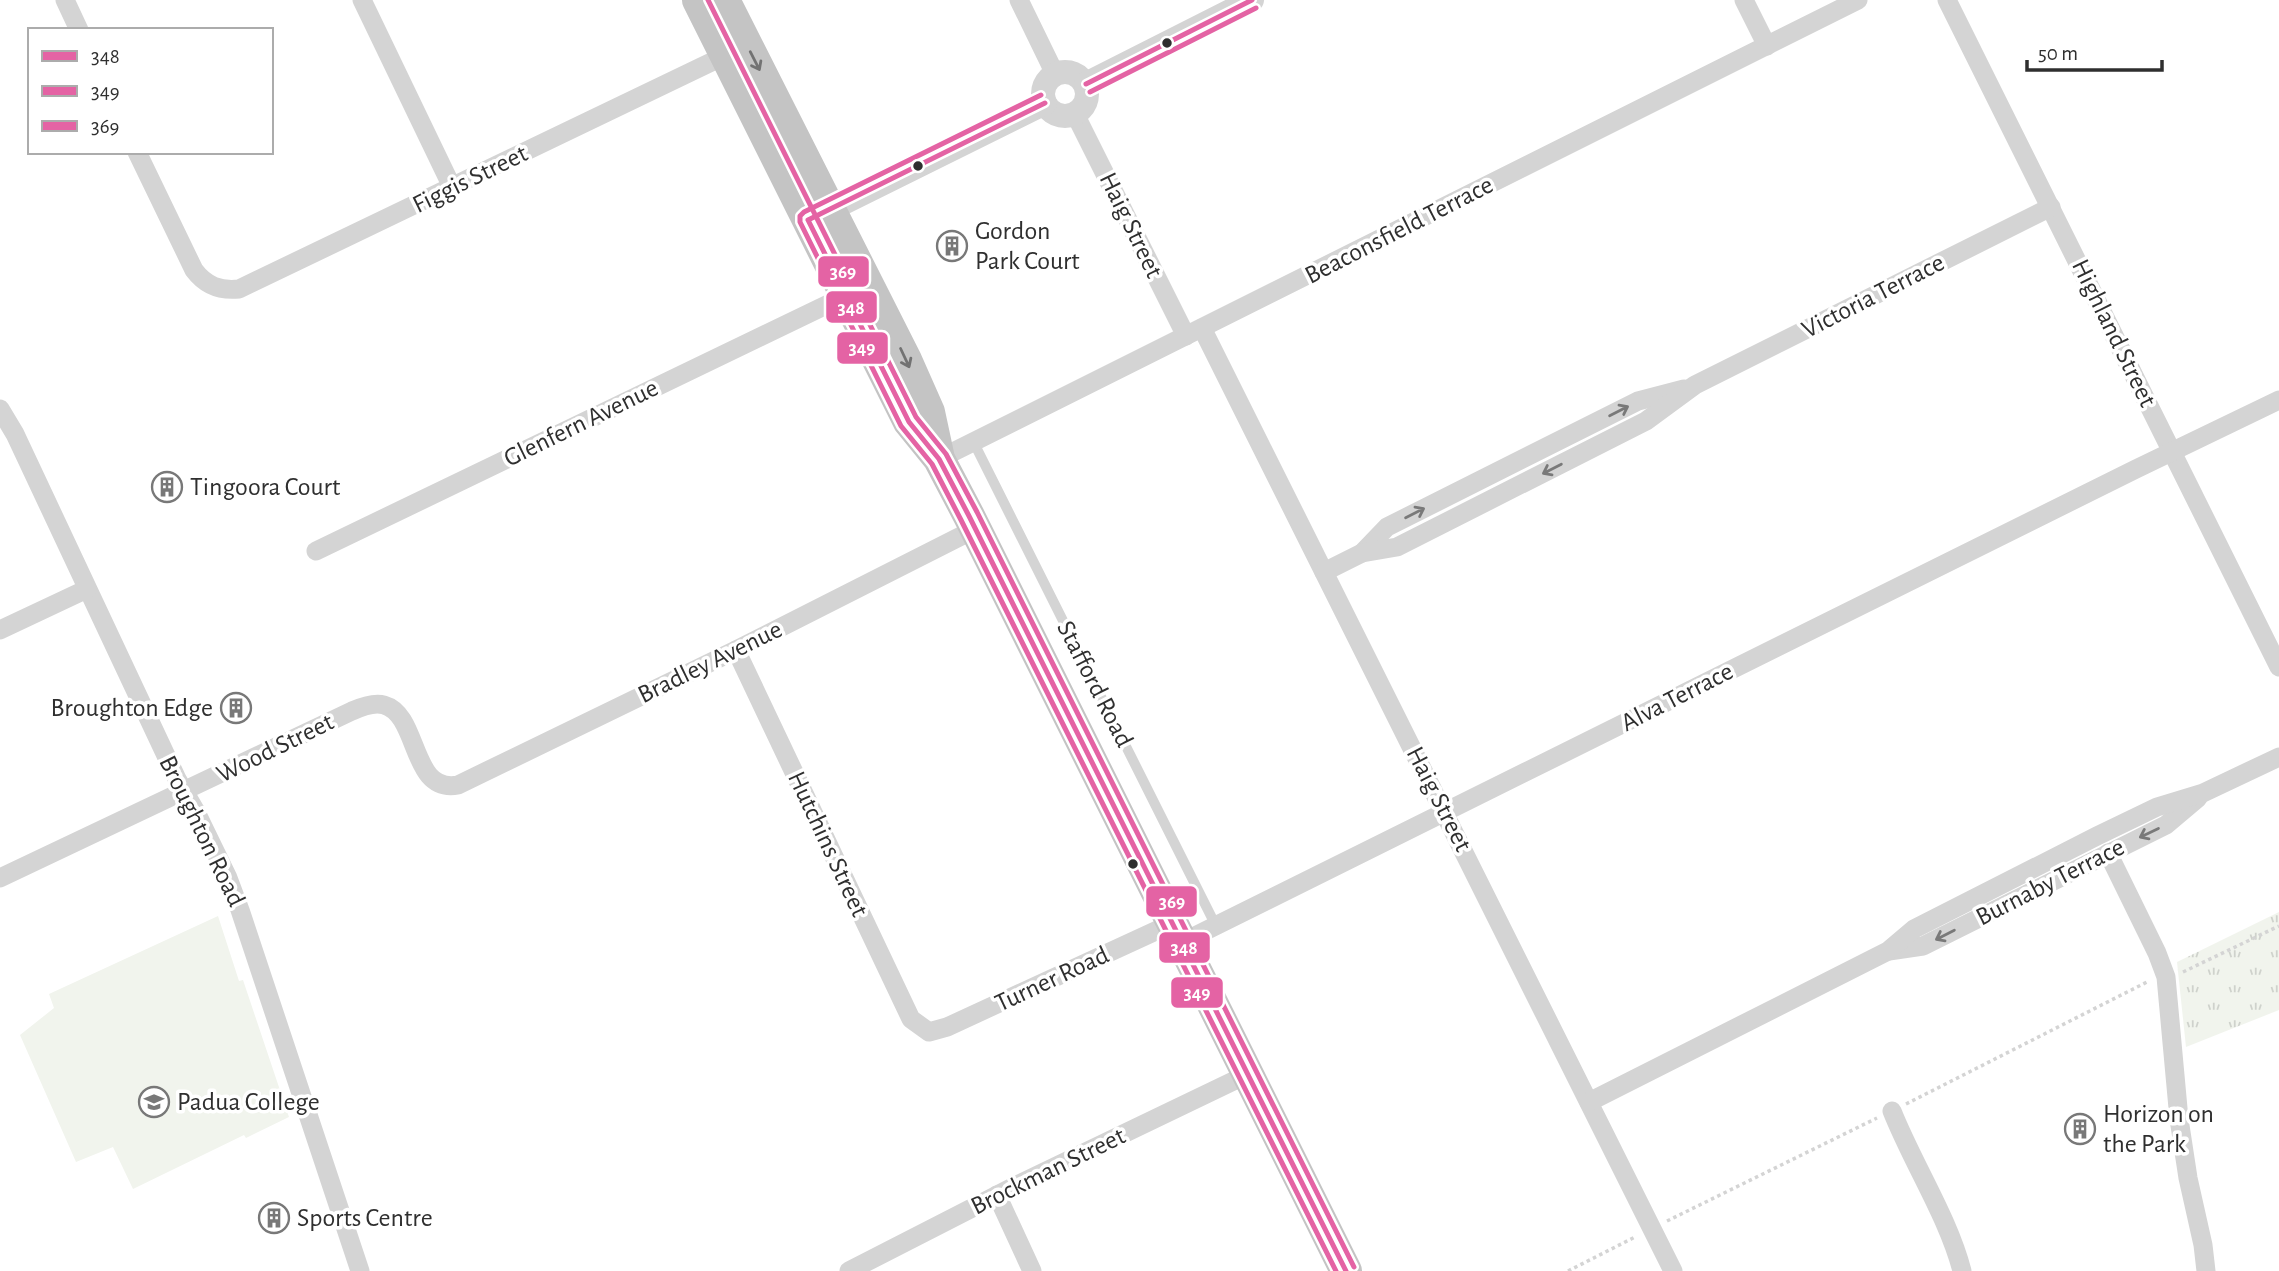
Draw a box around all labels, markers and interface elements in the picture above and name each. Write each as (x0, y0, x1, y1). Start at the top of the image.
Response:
legend (28, 28, 273, 154)
scale bar (2027, 28, 2162, 72)
unlabelled marker (1160, 36, 1174, 50)
text: 50 m (2038, 43, 2078, 64)
text: 348 (91, 46, 120, 67)
one-way arrow (749, 50, 763, 71)
text: 349 (91, 81, 120, 102)
text: 369 (91, 116, 119, 137)
street label: Figgis Street (408, 140, 532, 218)
unlabelled marker (911, 159, 925, 173)
street label: Haig Street (1094, 168, 1168, 282)
street label: Beaconsfield Terrace (1301, 171, 1497, 289)
place label: Gordon Park Court (975, 218, 1080, 274)
building icon: Gordon Park Court (935, 229, 969, 263)
street label: Victoria Terrace (1798, 249, 1948, 343)
line badge: 369 (817, 255, 870, 288)
street label: Highland Street (2067, 255, 2161, 411)
text: 369 (830, 263, 856, 282)
line badge: 348 (825, 290, 878, 324)
text: 348 (837, 299, 865, 318)
line badge: 349 (836, 331, 889, 365)
text: 349 (849, 339, 875, 358)
one-way arrow (898, 347, 912, 368)
street label: Glenfern Avenue (500, 374, 662, 472)
one-way arrow (1608, 403, 1629, 417)
one-way arrow (1542, 462, 1563, 476)
building icon: Tingoora Court (150, 470, 184, 504)
place label: Tingoora Court (190, 474, 340, 500)
one-way arrow (1404, 505, 1425, 519)
street label: Bradley Avenue (634, 616, 786, 708)
street label: Stafford Road (1052, 617, 1138, 751)
street label: Alva Terrace (1617, 658, 1737, 736)
building icon: Broughton Edge (219, 691, 253, 725)
place label: Broughton Edge (51, 695, 213, 721)
street label: Wood Street (212, 709, 338, 787)
street label: Haig Street (1402, 742, 1476, 856)
street label: Broughton Road (154, 752, 250, 910)
street label: Hutchins Street (783, 767, 873, 921)
one-way arrow (2139, 827, 2160, 841)
street label: Burnaby Terrace (1972, 833, 2128, 931)
unlabelled marker (1126, 857, 1140, 871)
line badge: 369 (1145, 885, 1198, 918)
text: 369 (1159, 893, 1185, 912)
one-way arrow (1935, 929, 1956, 943)
line badge: 348 (1158, 931, 1211, 964)
text: 348 (1170, 939, 1198, 958)
street label: Turner Road (991, 941, 1113, 1017)
line badge: 349 (1170, 976, 1224, 1009)
text: 349 (1184, 984, 1210, 1003)
school or university icon: Padua College (137, 1085, 171, 1119)
place label: Padua College (177, 1089, 320, 1115)
place label: Horizon on the Park (2103, 1101, 2214, 1157)
building icon: Horizon on the Park (2063, 1112, 2097, 1146)
street label: Brockman Street (967, 1122, 1129, 1220)
building icon: Sports Centre (257, 1201, 291, 1235)
place label: Sports Centre (297, 1205, 433, 1231)

